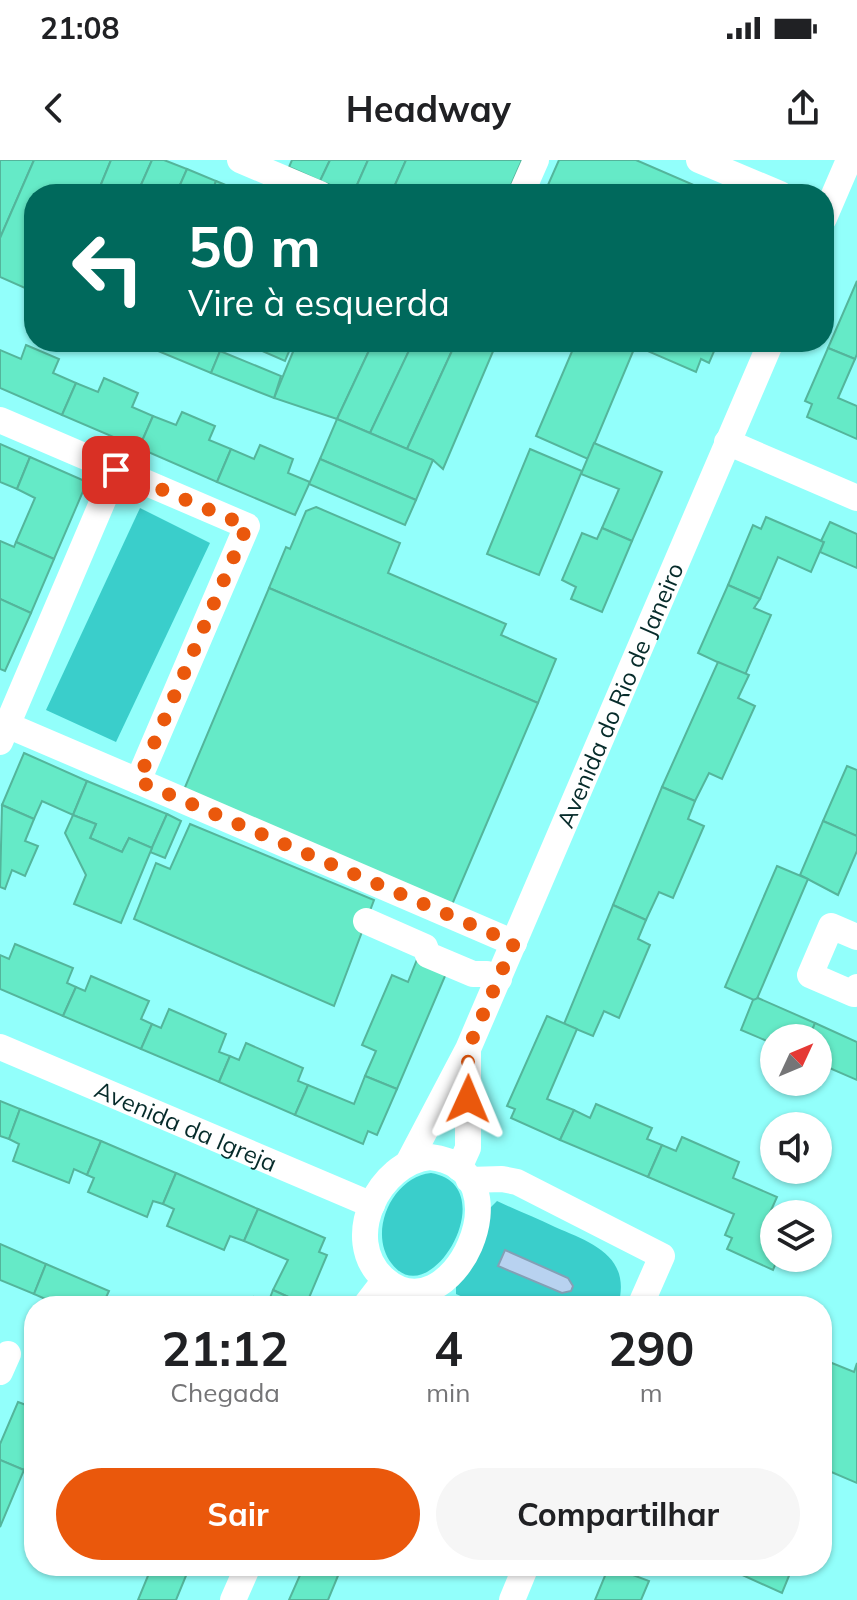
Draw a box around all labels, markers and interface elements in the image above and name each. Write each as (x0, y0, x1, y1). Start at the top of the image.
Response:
text: 21:08 (40, 9, 119, 47)
icon: back (32, 86, 76, 130)
text: Headway (346, 86, 511, 131)
icon: share (781, 86, 825, 130)
text: 50 m (188, 211, 321, 281)
icon: left (56, 216, 160, 320)
text: Vire à esquerda (188, 280, 450, 325)
pin (82, 436, 150, 504)
icon: arrive (94, 448, 138, 492)
street label: Avenida do Rio de Janeiro (550, 558, 690, 832)
north arrow (760, 1024, 832, 1096)
map controls (760, 1024, 832, 1272)
position arrow (426, 1057, 510, 1141)
street label: Avenida da Igreja (90, 1074, 282, 1178)
button: sound (760, 1112, 832, 1184)
button: layers (760, 1200, 832, 1272)
text: 21:12 (162, 1318, 289, 1378)
text: 4 (434, 1318, 463, 1378)
text: 290 (608, 1318, 694, 1378)
text: Chegada (170, 1376, 280, 1409)
text: min (426, 1376, 470, 1409)
text: m (640, 1376, 663, 1409)
button: Sair (56, 1468, 420, 1560)
button: Compartilhar (436, 1468, 800, 1560)

